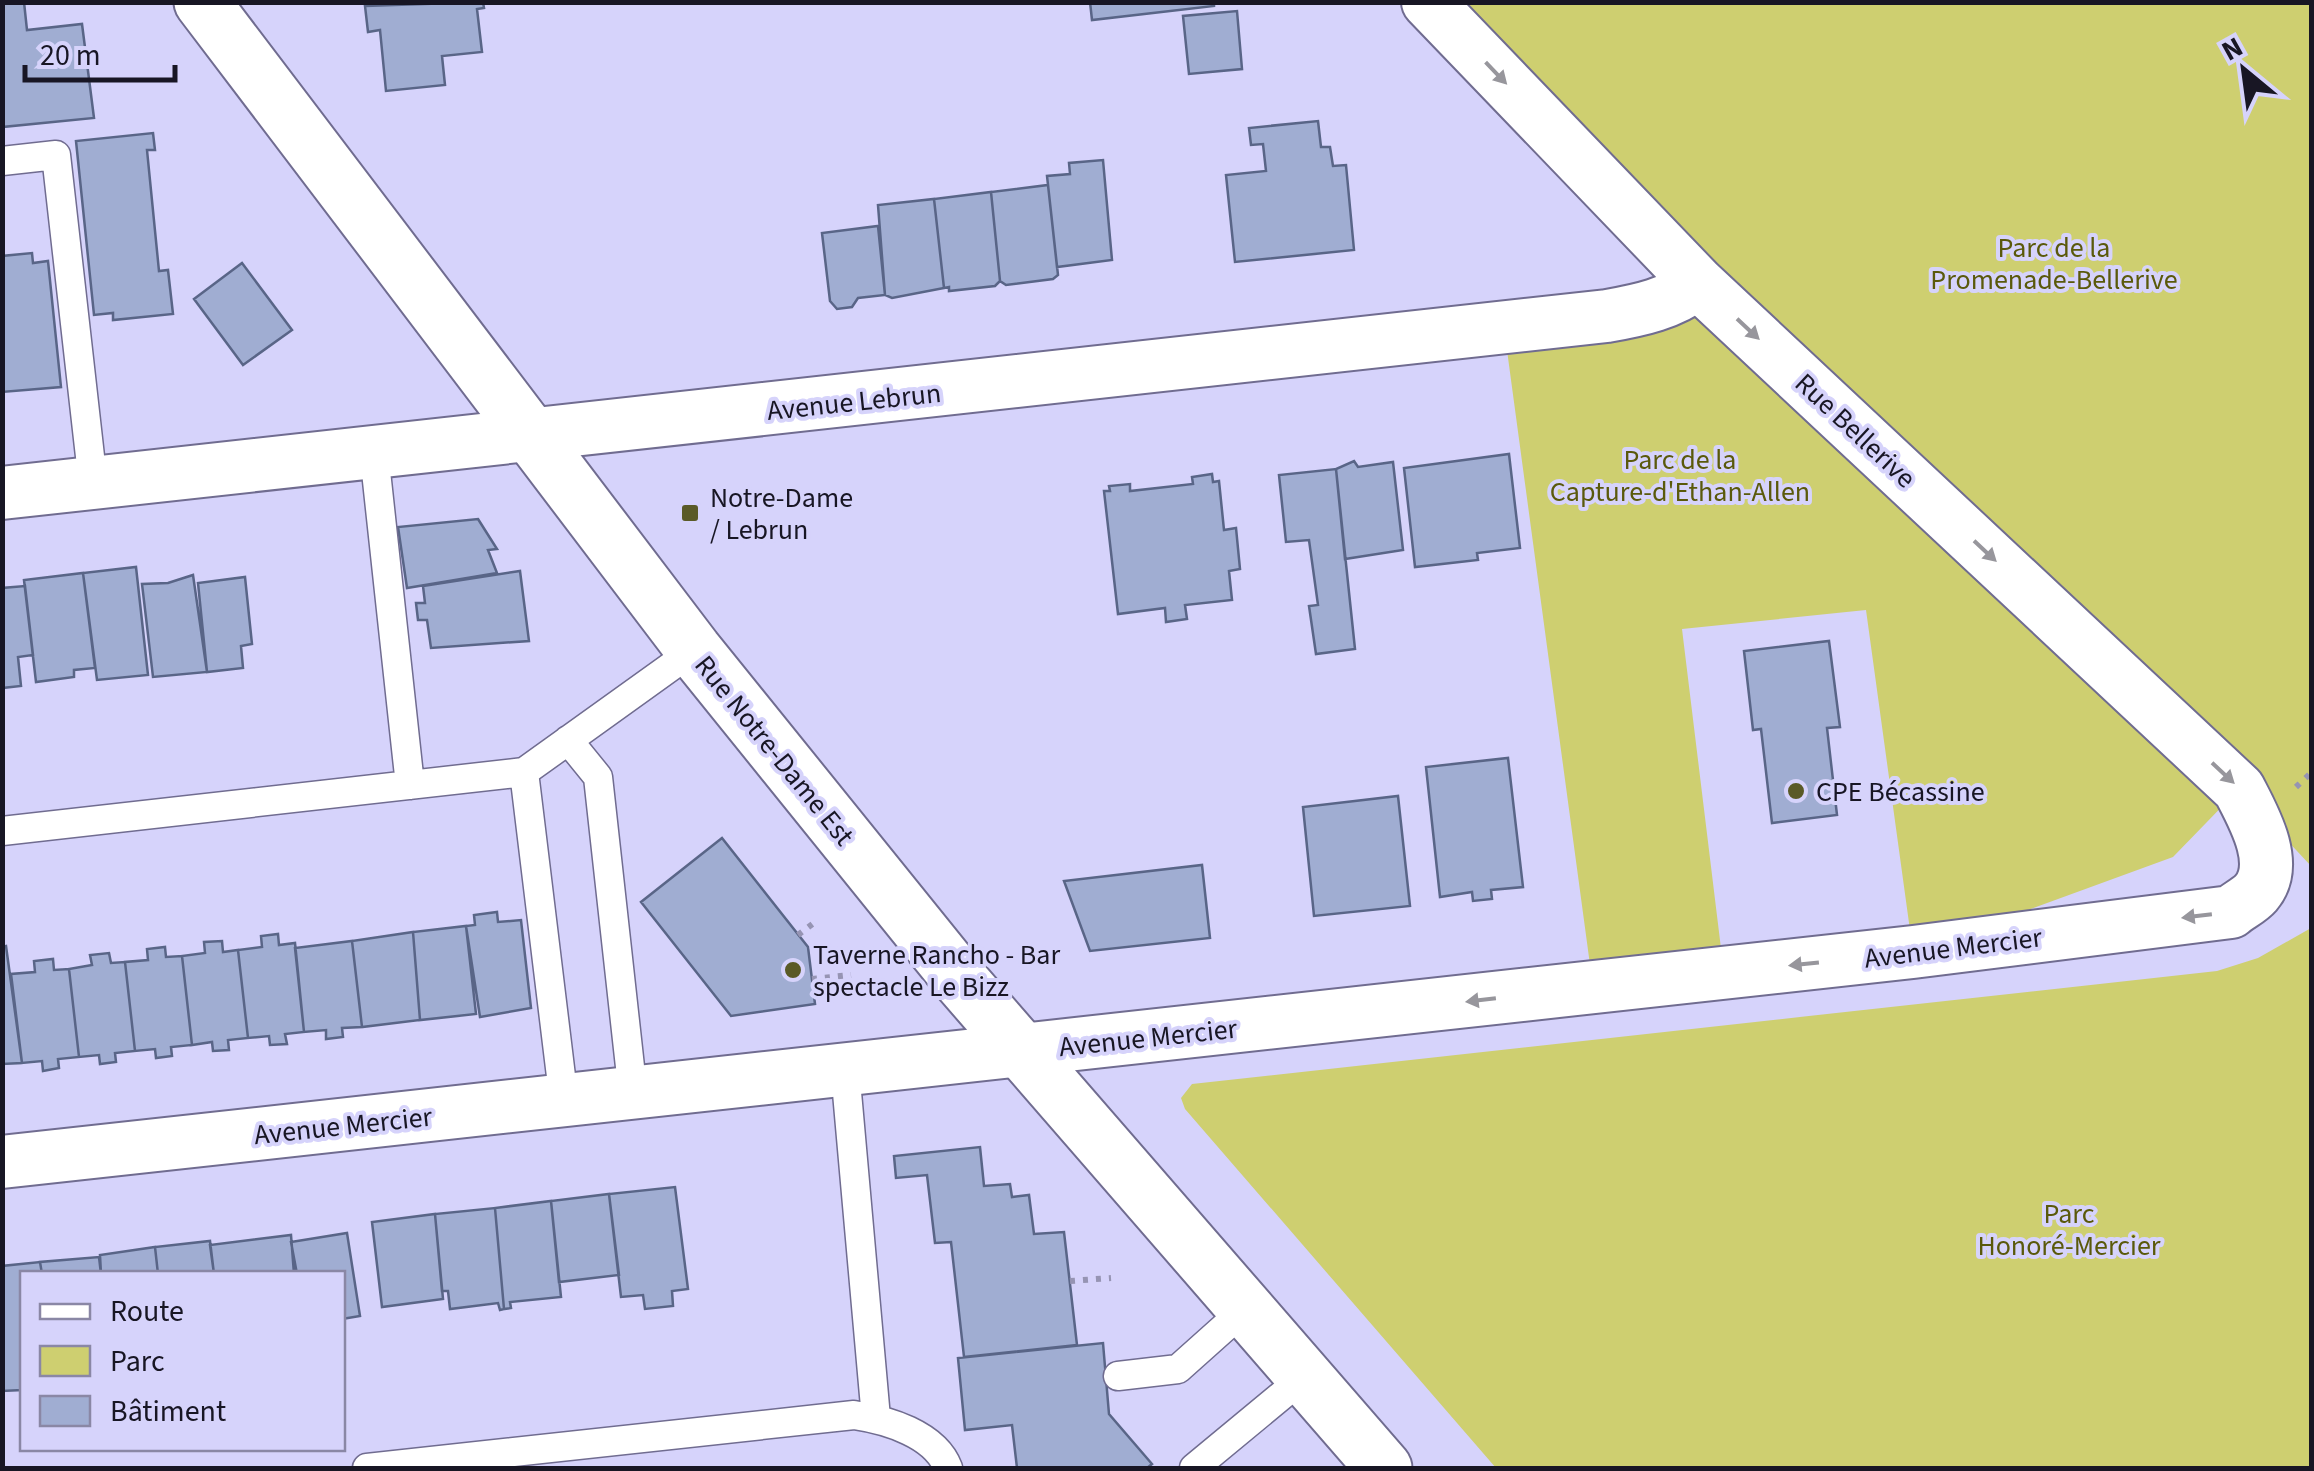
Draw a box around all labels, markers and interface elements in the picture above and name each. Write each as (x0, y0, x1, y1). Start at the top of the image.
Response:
scale bar (25, 20, 175, 82)
north arrow (2194, 20, 2294, 120)
text: N (2215, 27, 2250, 71)
text: 20 m (40, 34, 101, 77)
one-way arrow (1483, 60, 1507, 84)
park label: Parc de la Promenade-Bellerive (1930, 228, 2178, 300)
one-way arrow (1736, 317, 1760, 340)
street label: Rue Bellerive (1786, 364, 1925, 497)
street label: Avenue Lebrun (765, 373, 943, 431)
park label: Parc de la Capture-d'Ethan-Allen (1550, 440, 1810, 512)
place label: Notre-Dame / Lebrun (710, 478, 853, 550)
marker: Notre-Dame / Lebrun (679, 502, 701, 524)
one-way arrow (1973, 539, 1997, 562)
street label: Rue Notre-Dame Est (685, 647, 864, 855)
one-way arrow (2210, 761, 2234, 784)
place label: CPE Bécassine (1816, 772, 1985, 812)
marker: CPE Bécassine (1785, 780, 1807, 802)
one-way arrow (2180, 909, 2212, 925)
street label: Avenue Mercier (1862, 917, 2045, 979)
place label: Taverne Rancho - Bar spectacle Le Bizz (813, 935, 1060, 1007)
one-way arrow (1788, 956, 1820, 972)
marker: Taverne Rancho - Bar spectacle Le Bizz (782, 959, 804, 981)
one-way arrow (1465, 992, 1497, 1008)
street label: Avenue Mercier (1057, 1009, 1239, 1067)
street label: Avenue Mercier (252, 1097, 434, 1155)
park label: Parc Honoré-Mercier (1977, 1194, 2161, 1266)
legend (20, 1271, 345, 1451)
text: Route (110, 1290, 184, 1333)
text: Parc (110, 1340, 165, 1383)
text: Bâtiment (110, 1390, 226, 1433)

